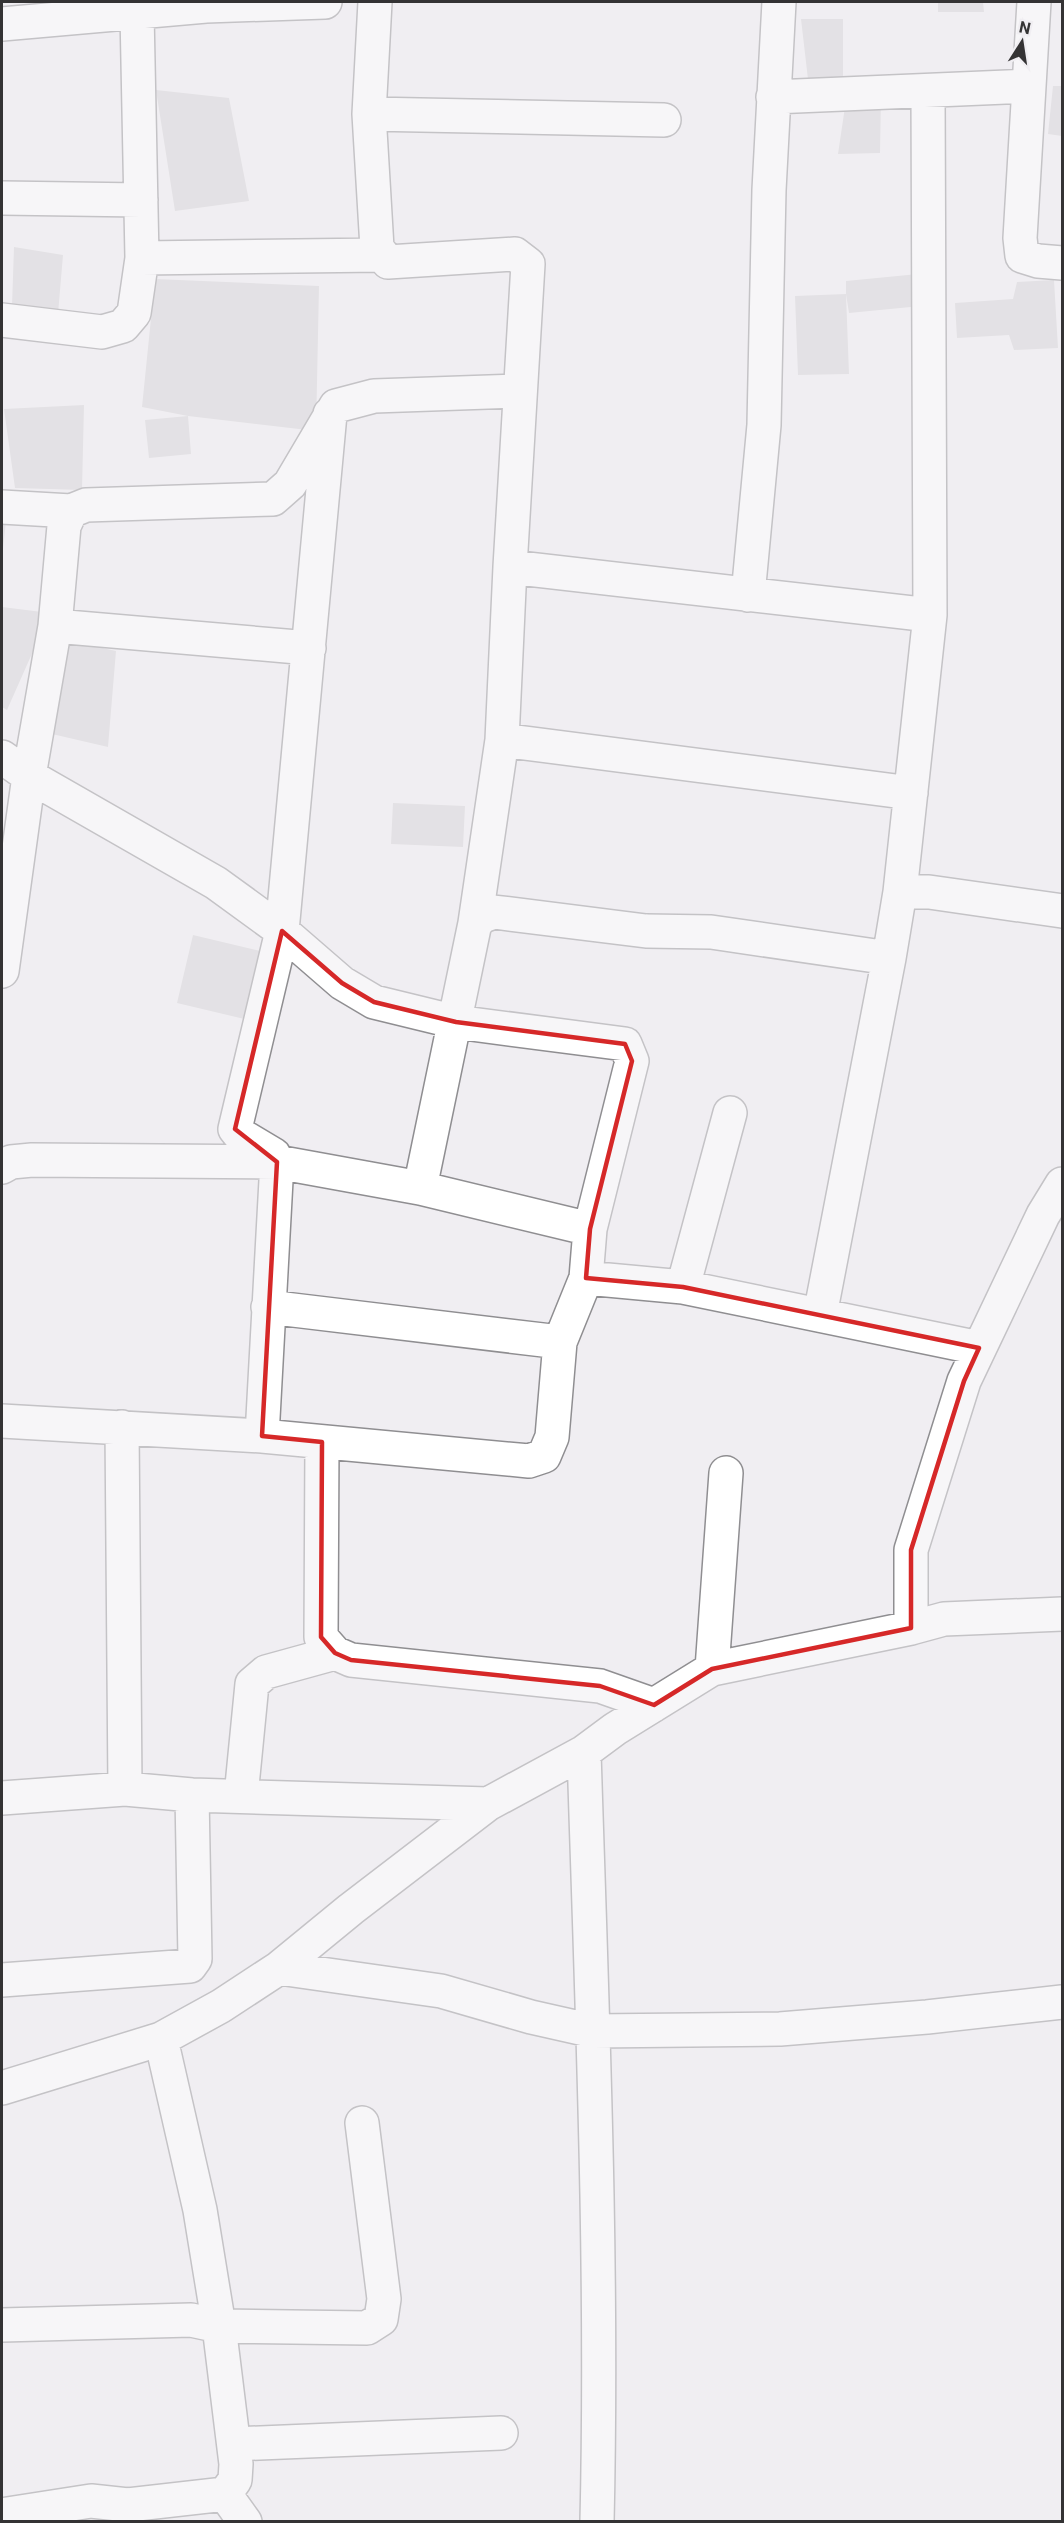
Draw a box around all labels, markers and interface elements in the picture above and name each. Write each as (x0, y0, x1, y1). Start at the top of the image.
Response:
north arrow (992, 12, 1052, 72)
text: N (1018, 17, 1033, 38)

